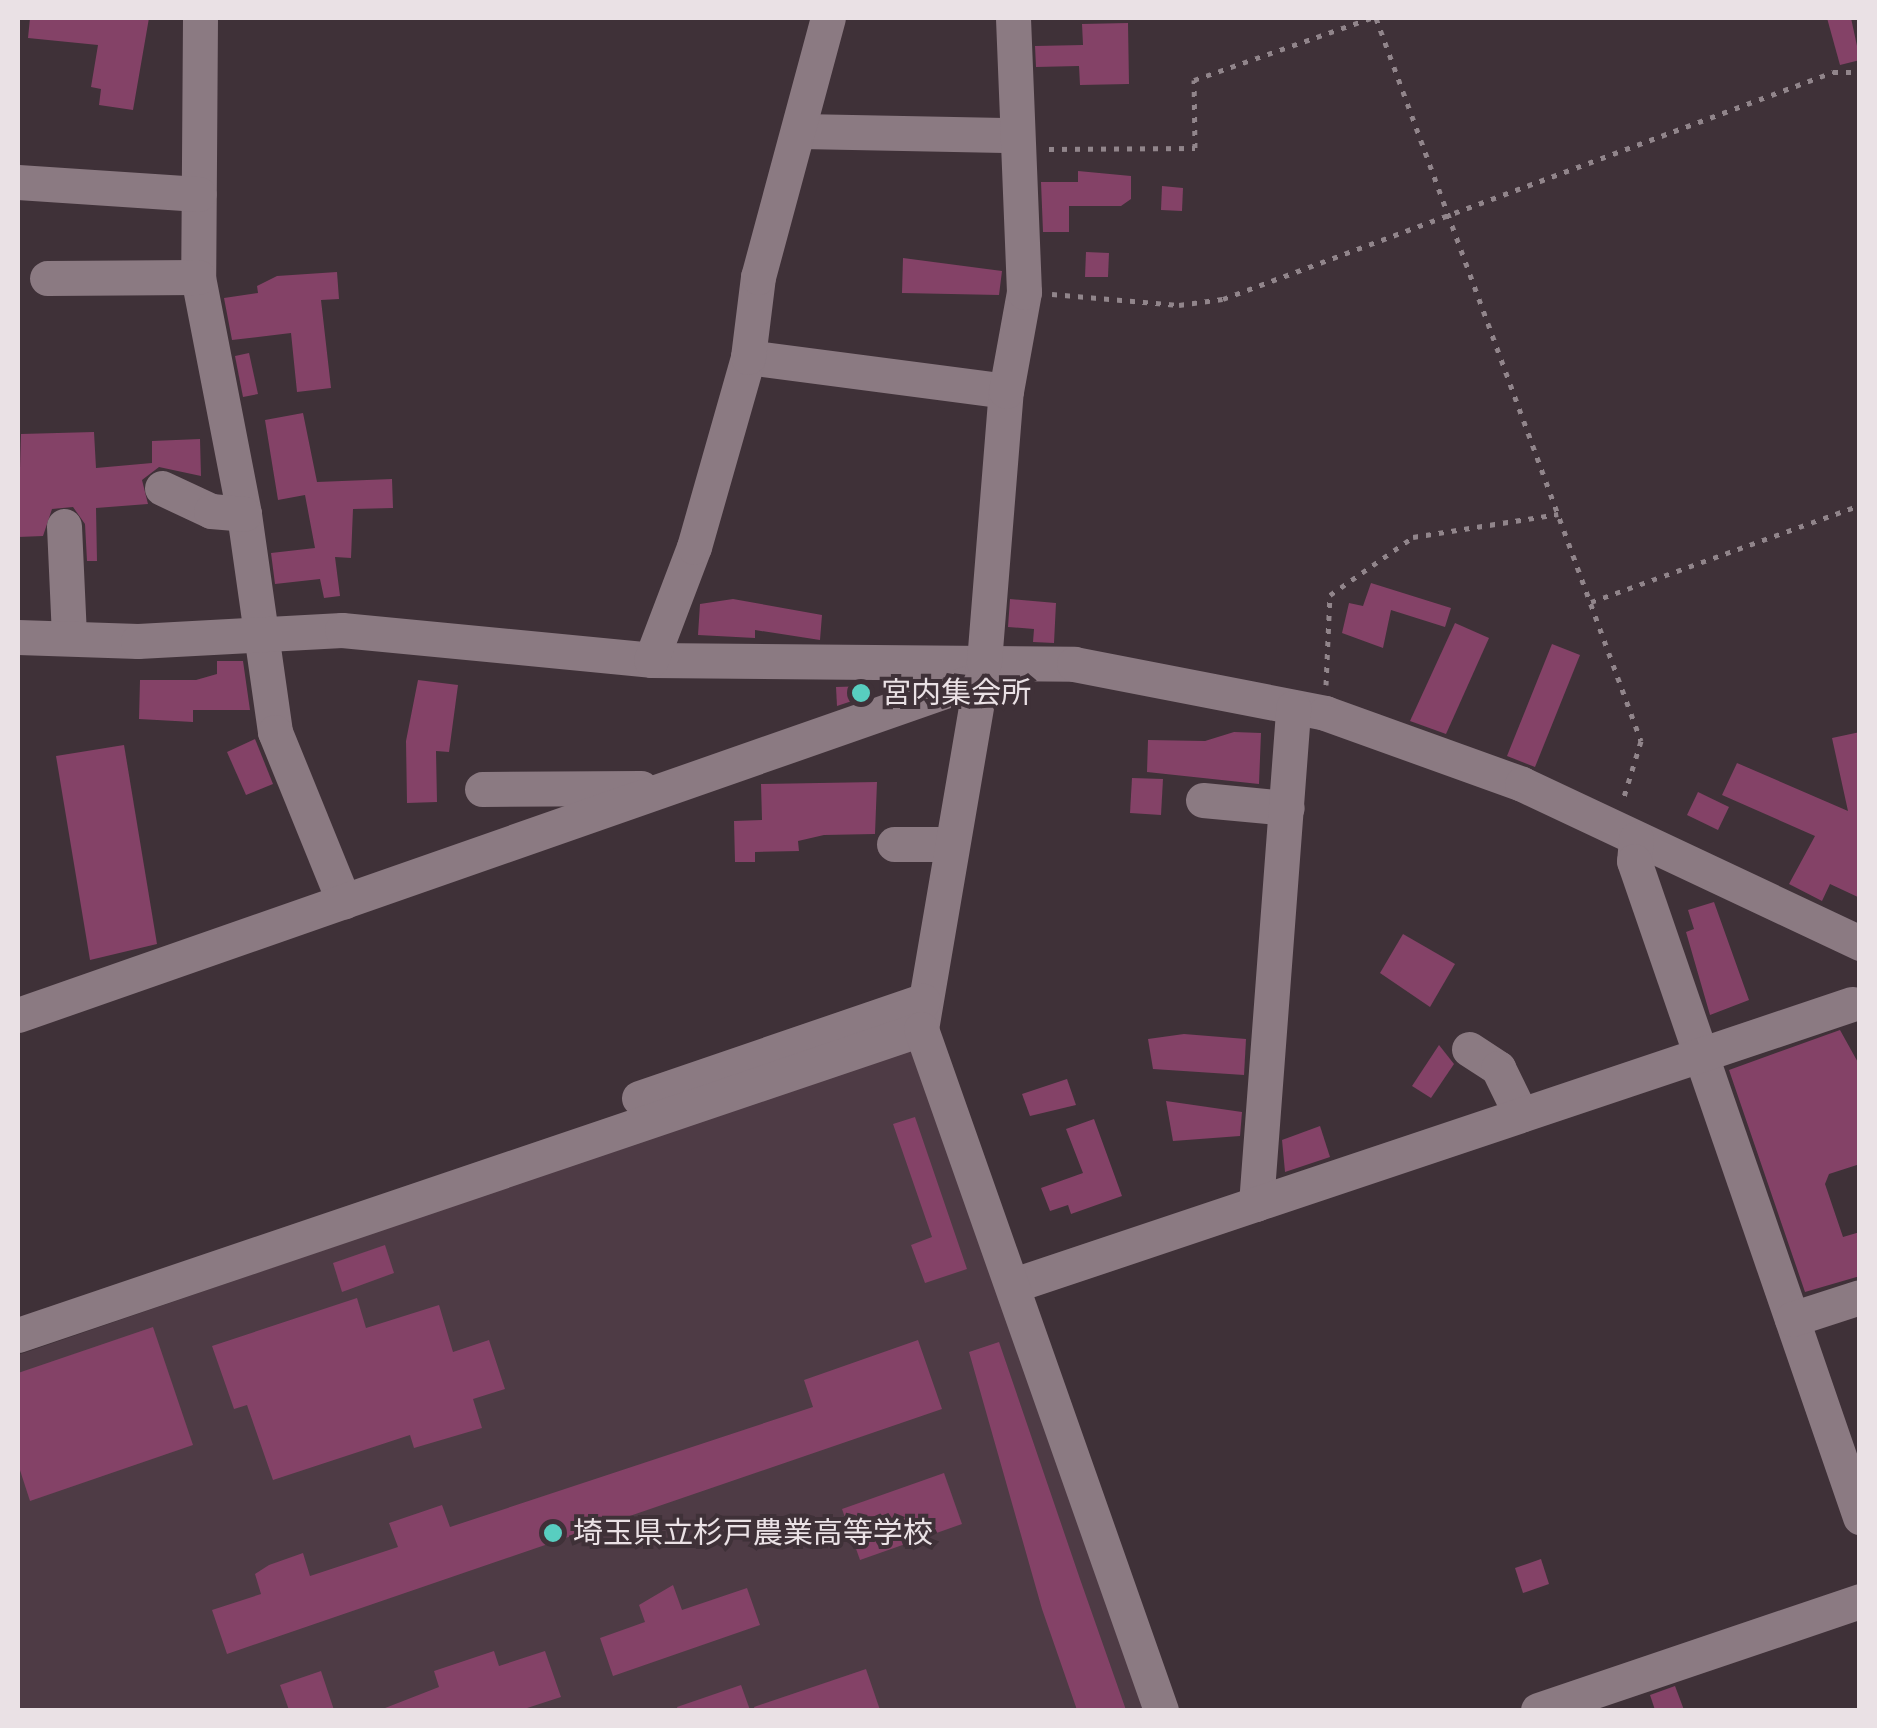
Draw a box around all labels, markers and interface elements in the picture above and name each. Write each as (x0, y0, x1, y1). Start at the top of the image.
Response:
place label: 宮内集会所 (881, 675, 1031, 711)
marker: 宮内集会所 (850, 682, 872, 704)
place label: 埼玉県立杉戸農業高等学校 (573, 1515, 933, 1551)
marker: 埼玉県立杉戸農業高等学校 (542, 1522, 564, 1544)

